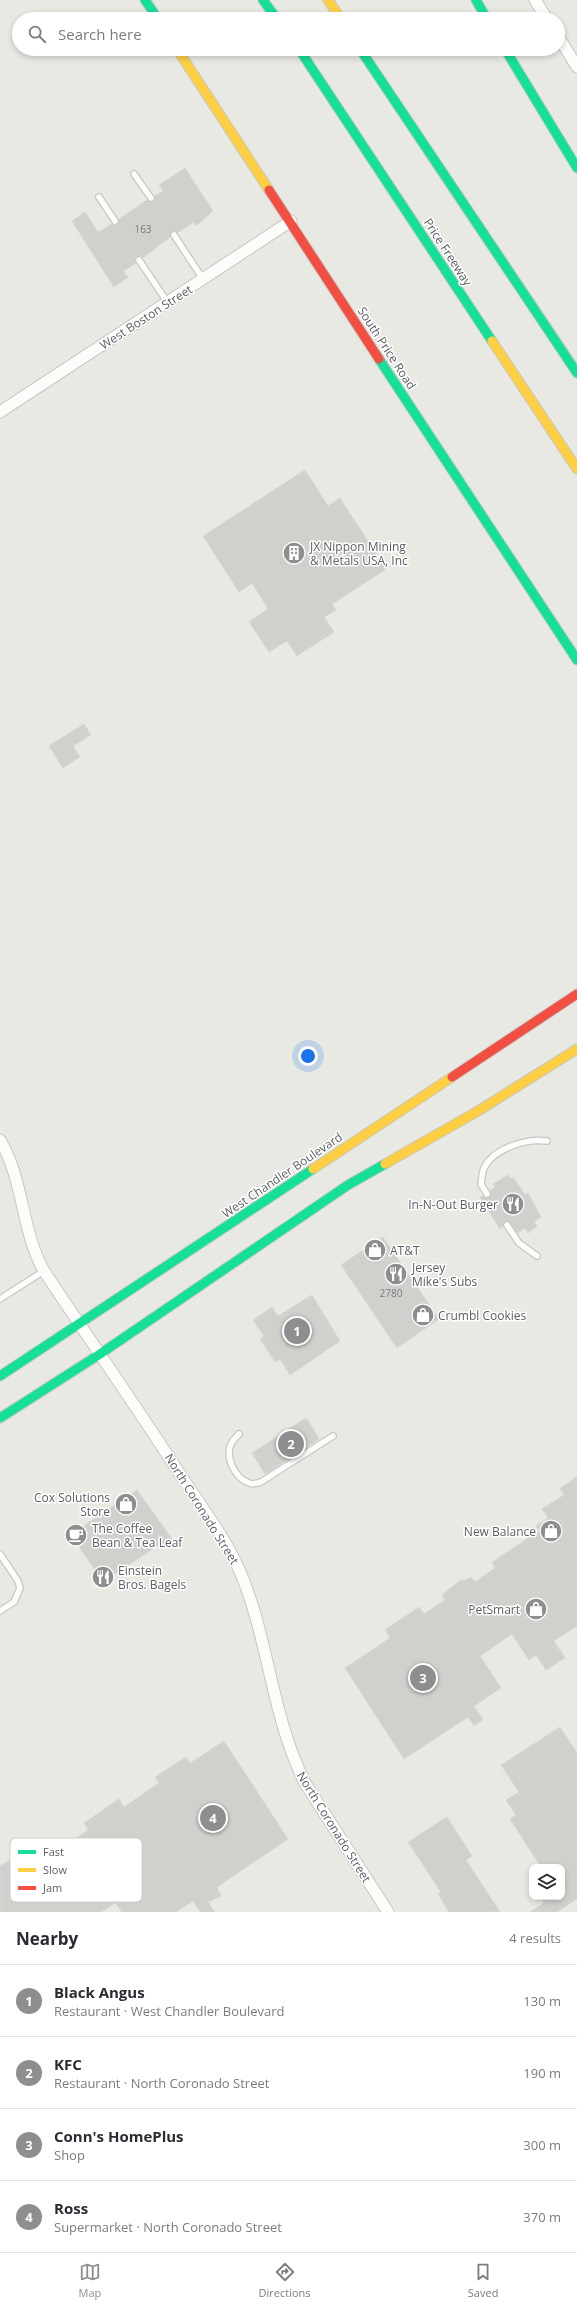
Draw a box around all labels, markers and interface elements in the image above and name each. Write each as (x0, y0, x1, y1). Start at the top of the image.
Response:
search box (12, 12, 565, 56)
icon: search (26, 23, 48, 45)
text: Search here (58, 24, 142, 44)
street label: Price Freeway (420, 215, 477, 290)
house number: 163 (134, 222, 152, 236)
street label: West Boston Street (96, 281, 196, 353)
street label: South Price Road (354, 303, 420, 393)
place label: JX Nippon Mining & Metals USA, Inc (309, 538, 408, 569)
building icon: JX Nippon Mining & Metals USA, Inc (281, 540, 307, 566)
your location (298, 1046, 318, 1066)
street label: West Chandler Boulevard (218, 1128, 346, 1222)
restaurant icon: In-N-Out Burger (500, 1191, 526, 1217)
place label: In-N-Out Burger (408, 1196, 498, 1213)
shop icon: AT&T (362, 1237, 388, 1263)
place label: AT&T (390, 1242, 420, 1259)
place label: Jersey Mike's Subs (411, 1259, 478, 1290)
restaurant icon: Jersey Mike's Subs (383, 1261, 409, 1287)
house number: 2780 (380, 1286, 403, 1300)
shop icon: Crumbl Cookies (410, 1302, 436, 1328)
place label: Crumbl Cookies (438, 1307, 526, 1324)
pin: 1 (284, 1316, 310, 1346)
pin: 2 (278, 1429, 304, 1459)
street label: North Coronado Street (161, 1450, 243, 1568)
place label: Cox Solutions Store (34, 1489, 110, 1520)
shop icon: Cox Solutions Store (113, 1491, 139, 1517)
shop icon: New Balance (538, 1518, 564, 1544)
place label: The Coffee Bean & Tea Leaf (92, 1520, 183, 1551)
cafe icon: The Coffee Bean & Tea Leaf (63, 1522, 89, 1548)
place label: New Balance (464, 1523, 536, 1540)
place label: Einstein Bros. Bagels (118, 1562, 187, 1593)
restaurant icon: Einstein Bros. Bagels (90, 1564, 116, 1590)
shop icon: PetSmart (523, 1596, 549, 1622)
place label: PetSmart (468, 1601, 520, 1618)
pin: 3 (410, 1663, 436, 1693)
street label: North Coronado Street (293, 1768, 375, 1886)
pin: 4 (200, 1803, 226, 1833)
legend (10, 1838, 142, 1902)
text: Fast (43, 1844, 64, 1859)
text: Slow (43, 1862, 67, 1877)
map controls (529, 1864, 565, 1900)
button: layers (529, 1864, 565, 1900)
text: Jam (42, 1880, 62, 1895)
text: Nearby (16, 1927, 78, 1950)
text: 4 results (509, 1929, 561, 1947)
text: Black Angus (54, 1982, 145, 2002)
text: 1 (25, 1992, 33, 2010)
text: 130 m (523, 1992, 561, 2010)
text: Restaurant · West Chandler Boulevard (54, 2002, 285, 2020)
text: KFC (54, 2054, 82, 2074)
text: 2 (25, 2064, 33, 2082)
text: 190 m (523, 2064, 561, 2082)
text: Restaurant · North Coronado Street (54, 2074, 269, 2092)
text: Conn's HomePlus (54, 2126, 184, 2146)
text: 3 (25, 2136, 33, 2154)
text: 300 m (523, 2136, 561, 2154)
text: Shop (54, 2146, 85, 2164)
text: Ross (54, 2198, 88, 2218)
text: 4 (25, 2208, 33, 2226)
text: 370 m (523, 2208, 561, 2226)
text: Supermarket · North Coronado Street (54, 2218, 282, 2236)
tab: Map (79, 2261, 101, 2300)
tab: Directions (259, 2261, 311, 2300)
tab: Saved (468, 2261, 498, 2300)

